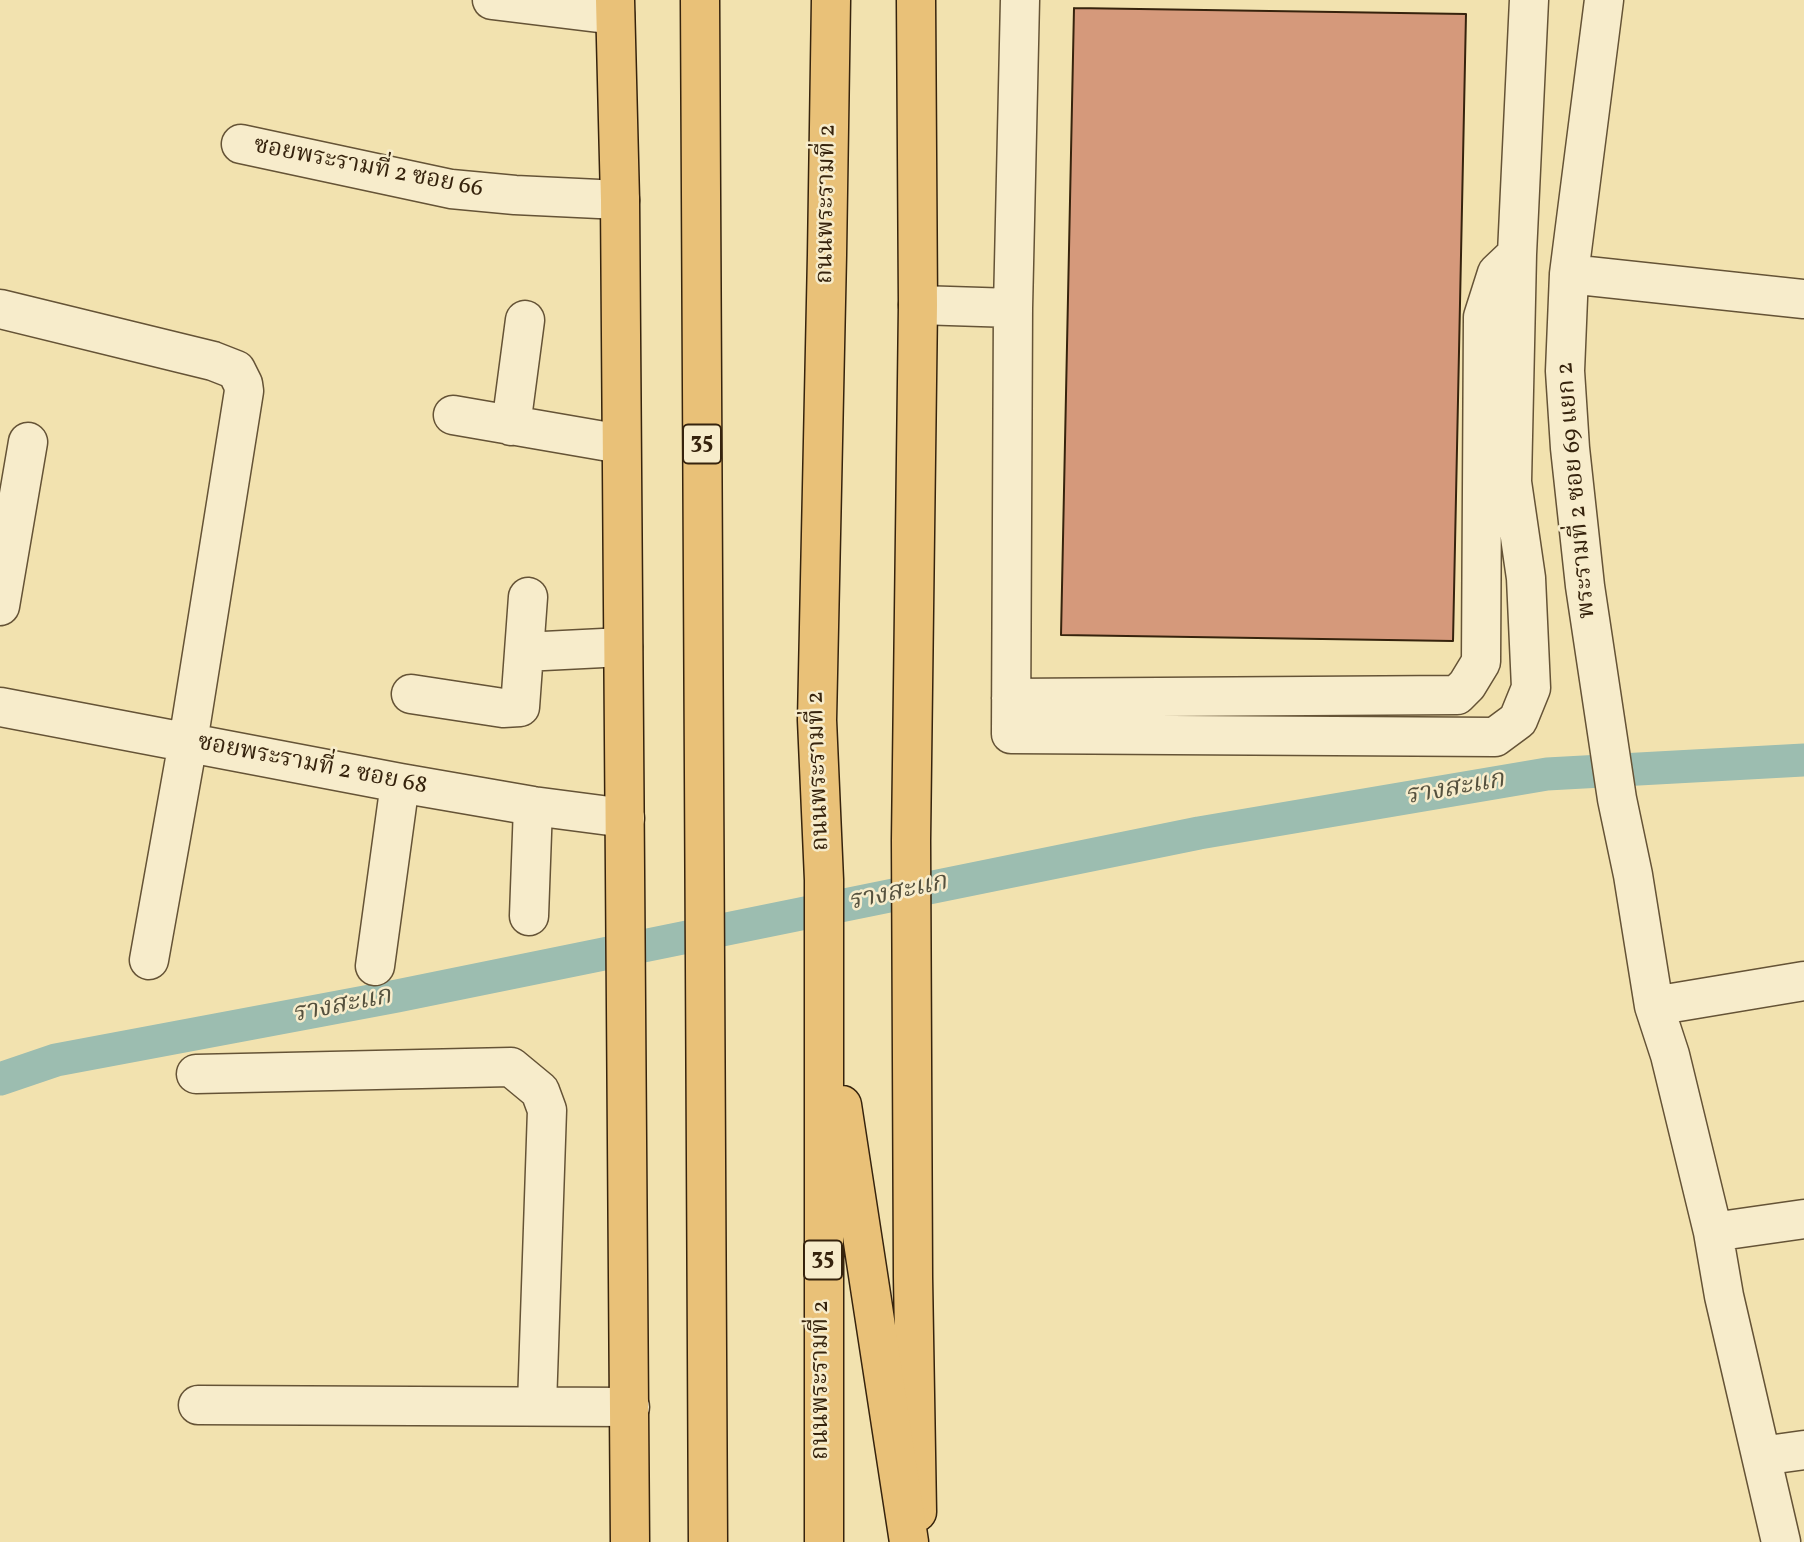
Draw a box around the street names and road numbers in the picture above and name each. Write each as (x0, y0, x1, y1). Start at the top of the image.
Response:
street label: ถนนพระรามที่ 2 (812, 124, 844, 284)
street label: ซอยพระรามที่ 2 ซอย 66 (251, 133, 485, 205)
street label: พระรามที่ 2 ซอย 69 แยก 2 (1552, 360, 1604, 620)
road number: 35 (683, 424, 721, 464)
street label: ถนนพระรามที่ 2 (803, 691, 837, 851)
street label: ซอยพระรามที่ 2 ซอย 68 (195, 730, 429, 802)
road number: 35 (804, 1240, 842, 1280)
street label: ถนนพระรามที่ 2 (809, 1300, 837, 1460)

